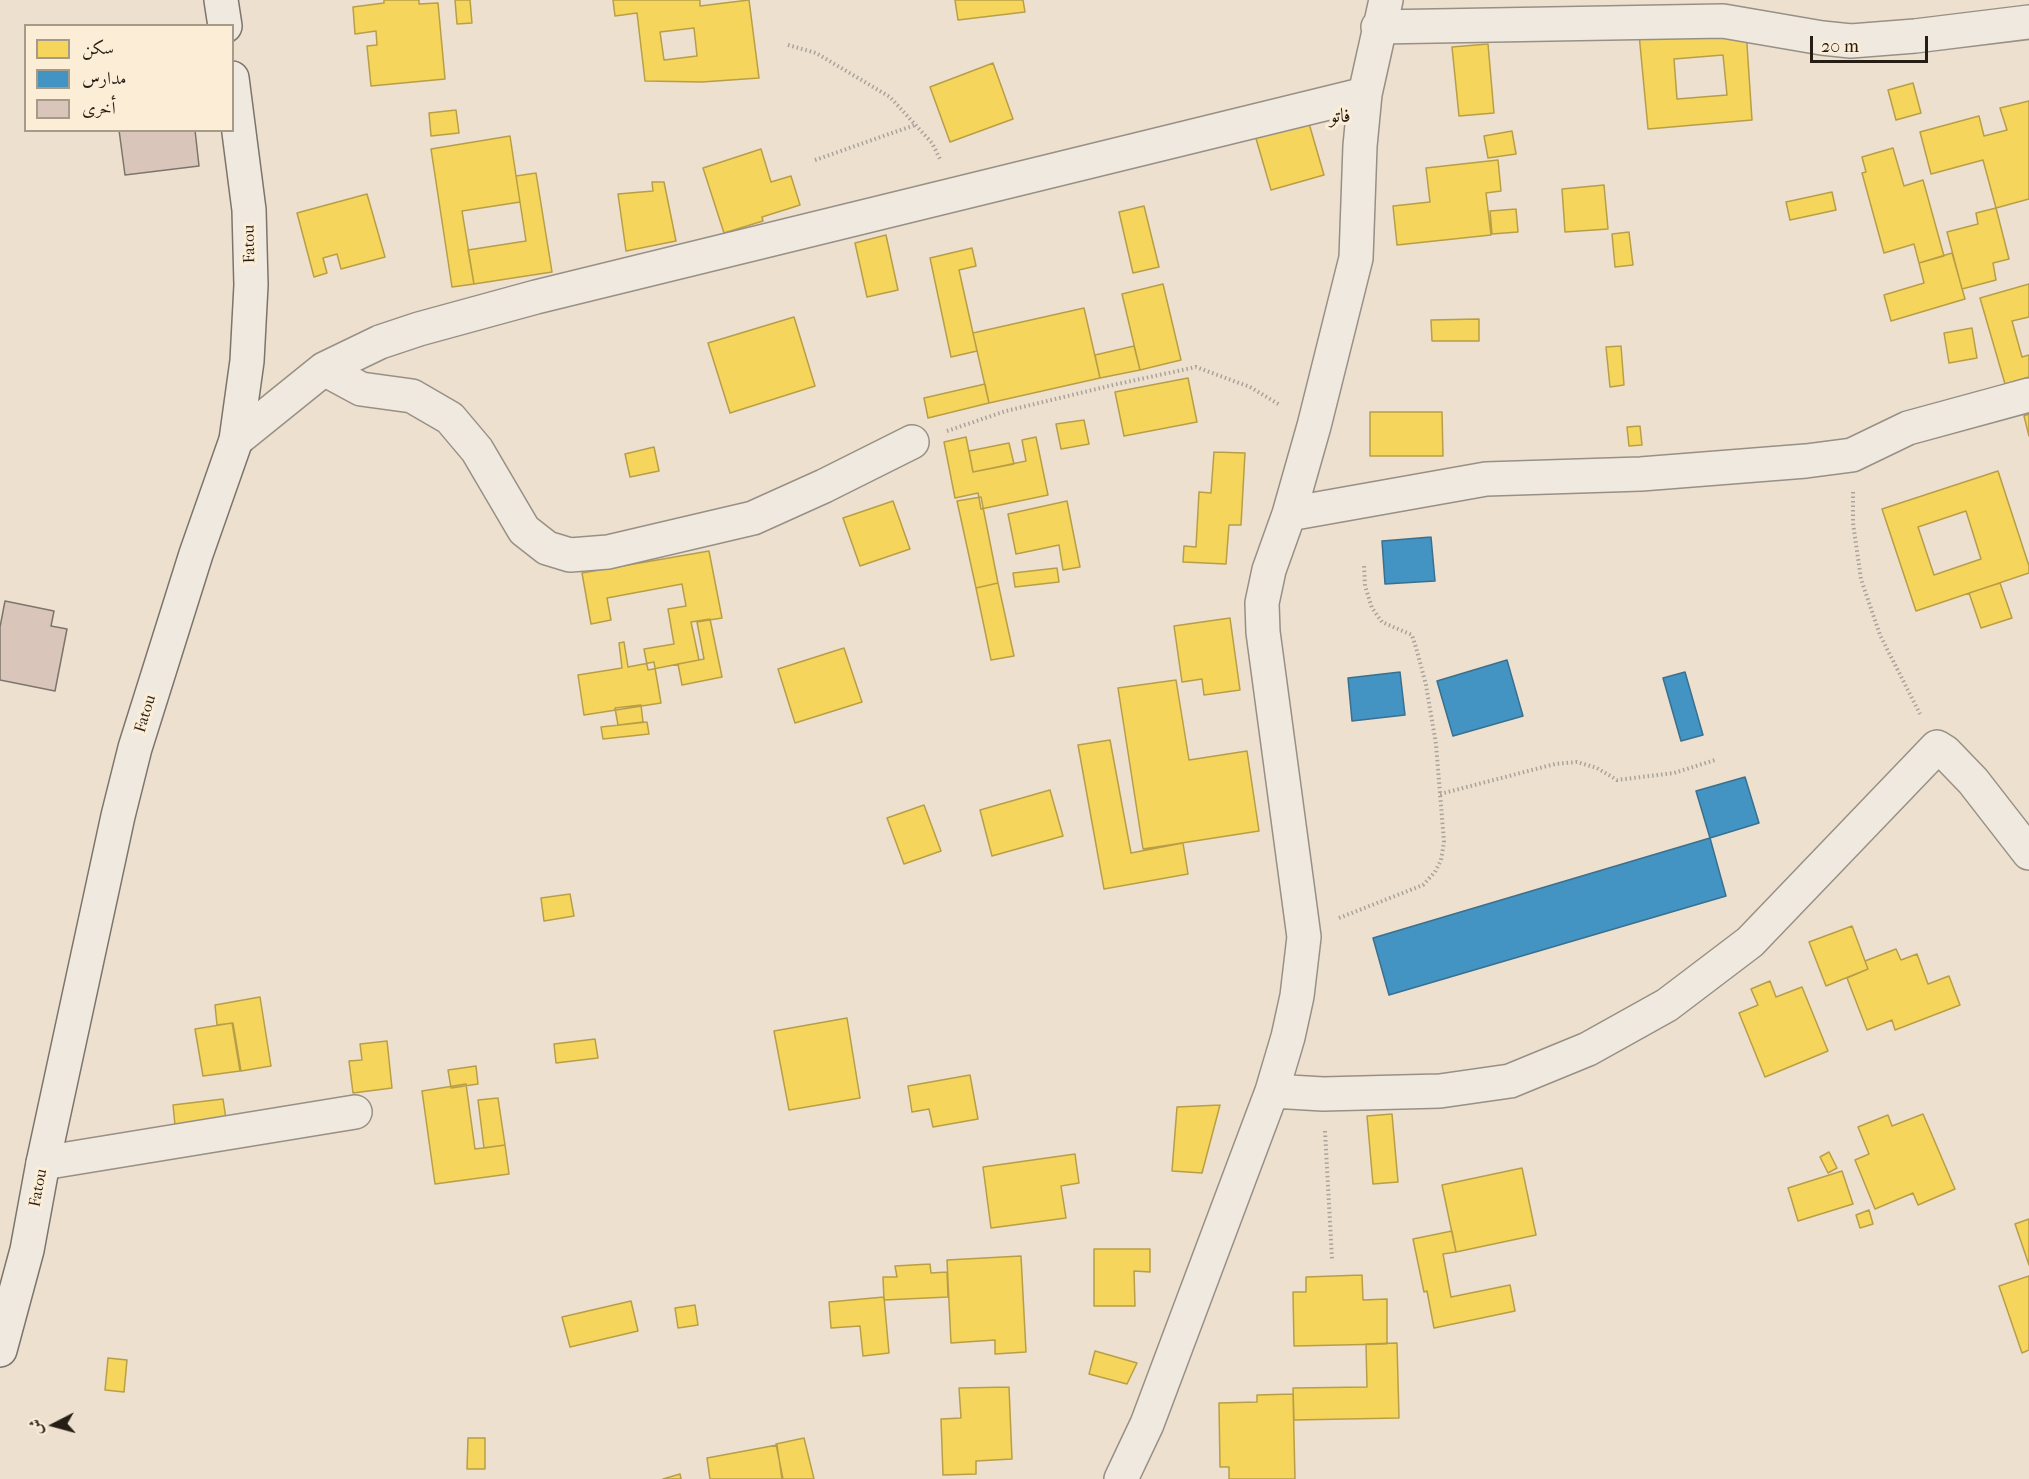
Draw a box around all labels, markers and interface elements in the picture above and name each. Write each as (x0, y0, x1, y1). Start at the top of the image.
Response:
legend (24, 24, 234, 132)
scale bar (1813, 24, 1932, 62)
text: 20 m (1821, 36, 1859, 57)
text: سكن (82, 38, 114, 59)
text: مدارس (82, 68, 126, 89)
text: أخرى (82, 98, 116, 119)
district label: فاتو (1329, 105, 1351, 129)
street label: Fatou (240, 225, 260, 263)
street label: Fatou (131, 693, 161, 735)
street label: Fatou (26, 1167, 52, 1209)
north arrow (24, 1395, 84, 1455)
text: ش (25, 1418, 46, 1436)

